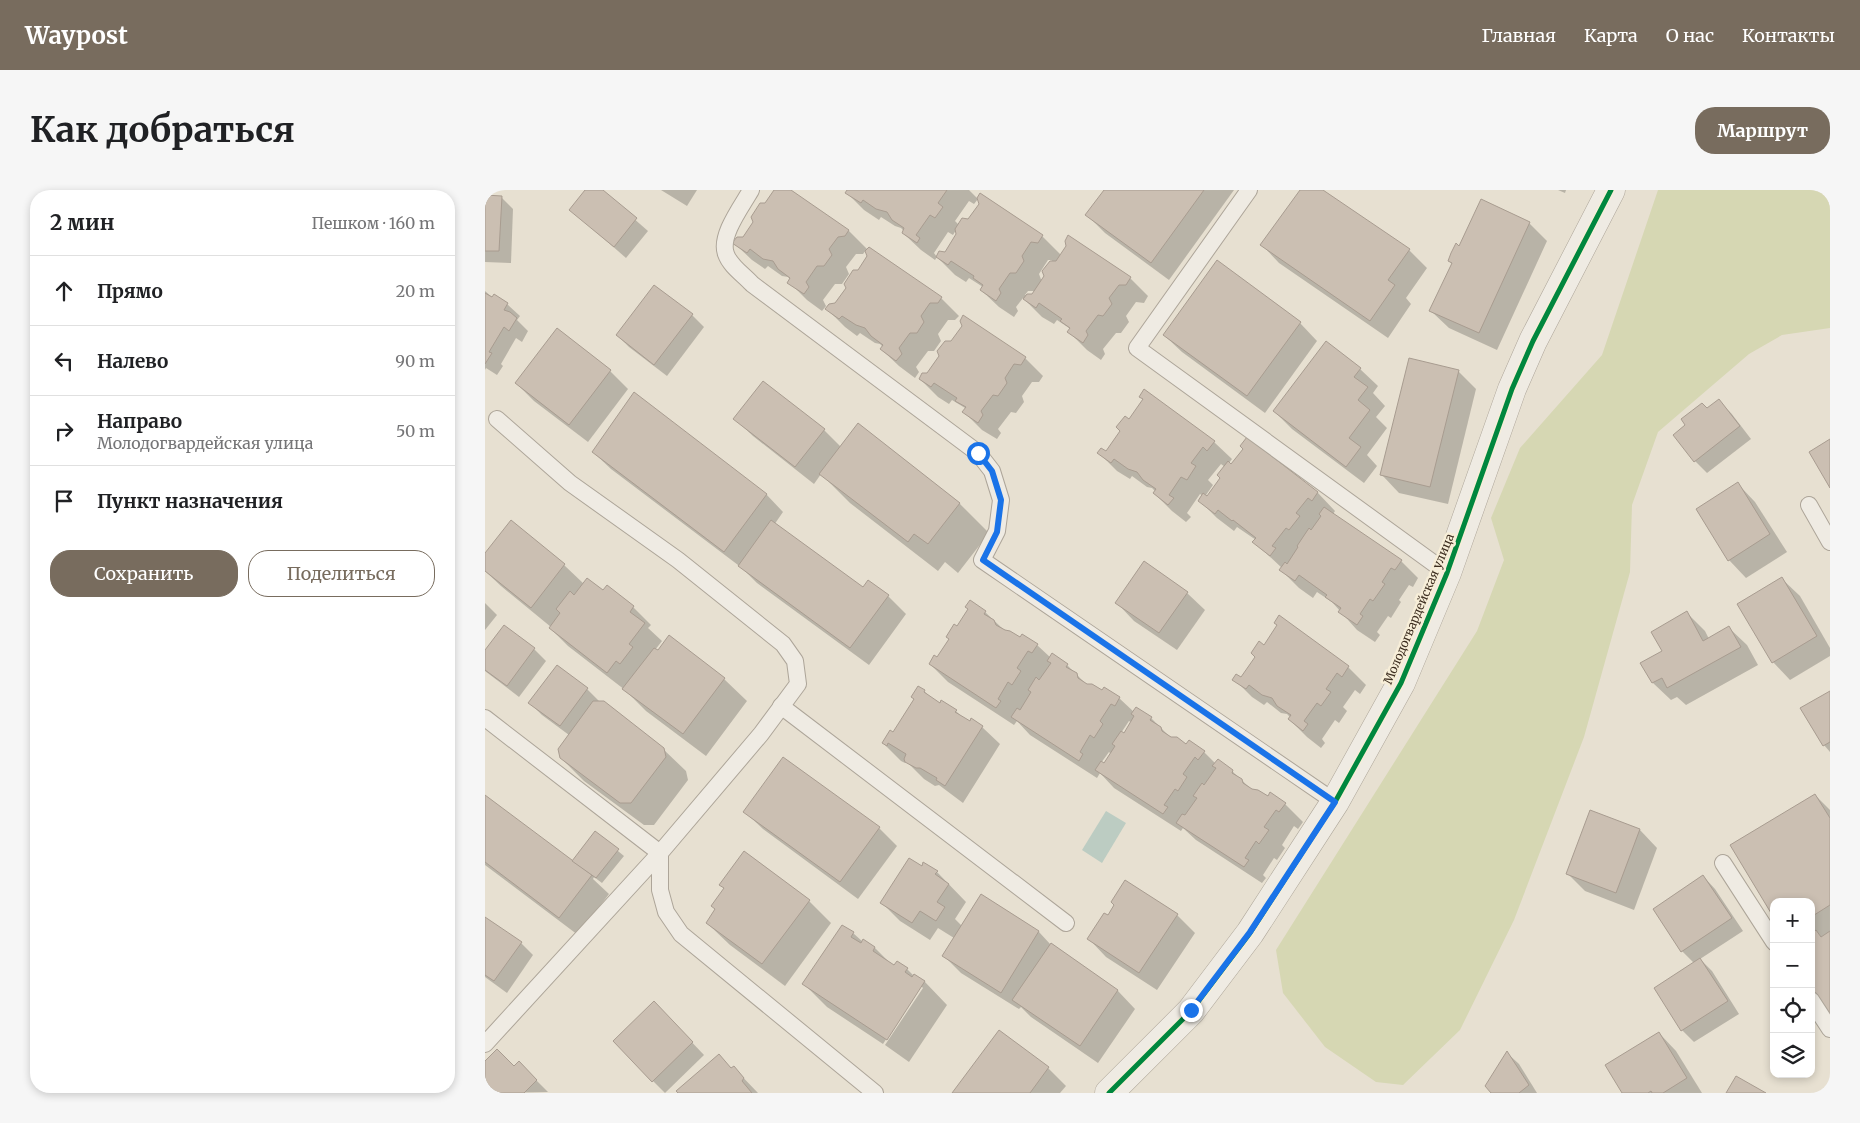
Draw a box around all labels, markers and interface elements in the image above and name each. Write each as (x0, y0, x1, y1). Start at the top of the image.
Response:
text: Waypost (25, 20, 128, 51)
text: Главная (1481, 24, 1556, 47)
text: Карта (1584, 24, 1638, 47)
text: О нас (1666, 24, 1714, 47)
text: Контакты (1742, 24, 1835, 47)
button: Маршрут (1695, 107, 1830, 154)
text: Как добраться (30, 108, 295, 152)
text: 2 мин (50, 209, 114, 236)
text: Пешком · 160 m (312, 213, 435, 233)
icon: ahead (50, 277, 78, 305)
text: Прямо (97, 279, 163, 303)
text: 20 m (396, 281, 435, 301)
icon: left (50, 347, 78, 375)
text: Налево (97, 349, 168, 373)
text: 90 m (395, 351, 435, 371)
text: Направо (97, 409, 182, 433)
icon: right (50, 417, 78, 445)
text: 50 m (396, 421, 435, 441)
text: Молодогвардейская улица (97, 433, 313, 453)
route start (967, 442, 990, 465)
icon: arrive (50, 487, 78, 515)
text: Пункт назначения (97, 489, 283, 513)
street label: Молодогвардейская улица (1380, 531, 1457, 686)
button: Сохранить (50, 550, 238, 597)
button: Поделиться (248, 550, 435, 597)
map controls (1770, 898, 1815, 1078)
button: + (1770, 898, 1815, 943)
button: − (1770, 943, 1815, 988)
button: locate (1770, 988, 1815, 1033)
route end (1180, 999, 1203, 1022)
button: layers (1770, 1033, 1815, 1078)

